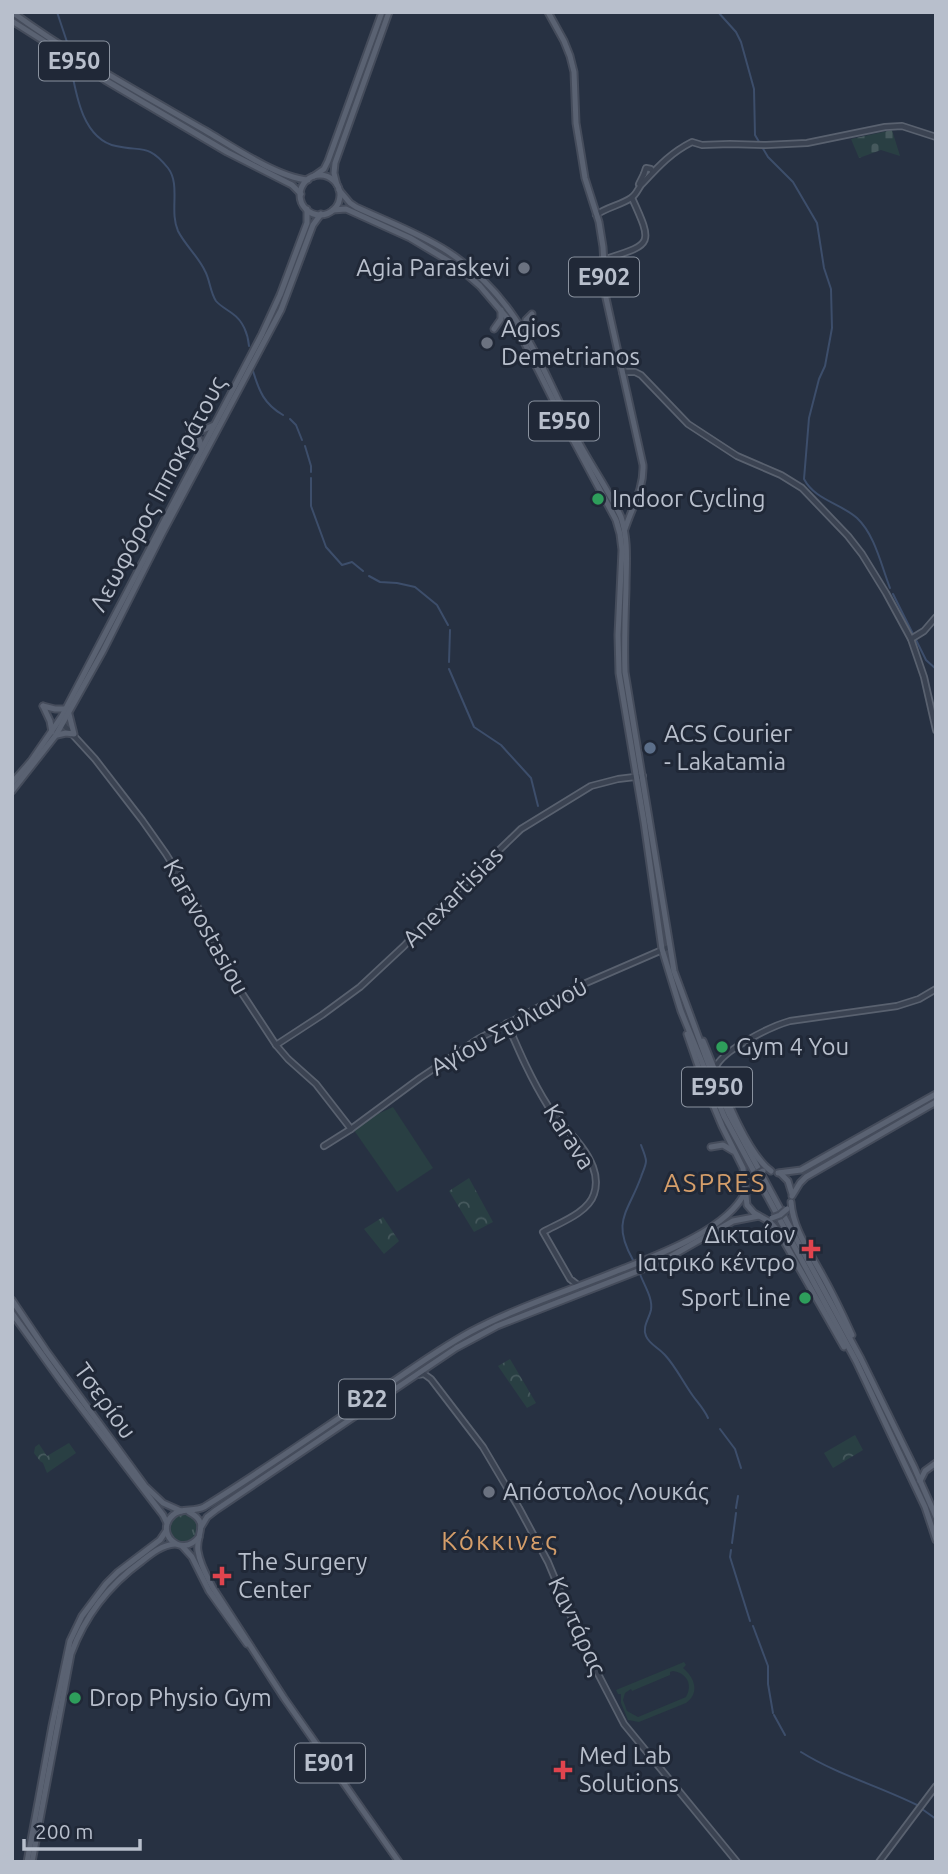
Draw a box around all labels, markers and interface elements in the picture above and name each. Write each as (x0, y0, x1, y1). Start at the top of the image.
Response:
road number: E950 (39, 41, 109, 80)
place label: Agia Paraskevi (356, 254, 510, 281)
road number: E902 (569, 258, 639, 296)
marker: Agia Paraskevi (516, 260, 532, 276)
place label: Agios Demetrianos (501, 315, 640, 370)
marker: Agios Demetrianos (479, 335, 495, 351)
street label: Λεωφόρος Ιπποκράτους (84, 372, 231, 616)
road number: E950 (529, 402, 599, 440)
place label: Indoor Cycling (612, 485, 766, 512)
marker: Indoor Cycling (590, 491, 606, 507)
place label: ACS Courier - Lakatamia (664, 720, 792, 775)
marker: ACS Courier - Lakatamia (642, 740, 658, 756)
street label: Anexartisias (397, 841, 508, 952)
street label: Karavostasiou (158, 855, 255, 999)
street label: Αγίου Στυλιανού (426, 972, 592, 1081)
place label: Gym 4 You (736, 1033, 849, 1060)
marker: Gym 4 You (714, 1039, 730, 1055)
road number: E950 (682, 1068, 752, 1106)
street label: Karava (538, 1099, 600, 1174)
district label: ASPRES (664, 1168, 766, 1197)
place label: Δικταίον Ιατρικό κέντρο (637, 1221, 795, 1276)
marker: Δικταίον Ιατρικό κέντρο (801, 1239, 821, 1259)
place label: Sport Line (681, 1284, 791, 1311)
marker: Sport Line (797, 1290, 813, 1306)
street label: Τσερίου (69, 1358, 142, 1444)
road number: B22 (339, 1380, 395, 1418)
place label: Απόστολος Λουκάς (503, 1478, 709, 1505)
marker: Απόστολος Λουκάς (481, 1484, 497, 1500)
district label: Κόκκινες (441, 1526, 559, 1556)
place label: The Surgery Center (238, 1548, 368, 1603)
marker: The Surgery Center (212, 1566, 232, 1586)
street label: Καντάρας (543, 1572, 612, 1679)
place label: Drop Physio Gym (89, 1684, 272, 1711)
marker: Drop Physio Gym (67, 1690, 83, 1706)
place label: Med Lab Solutions (579, 1742, 679, 1797)
road number: E901 (295, 1744, 365, 1782)
marker: Med Lab Solutions (553, 1760, 573, 1780)
scale bar (24, 1808, 140, 1852)
text: 200 m (35, 1819, 93, 1843)

